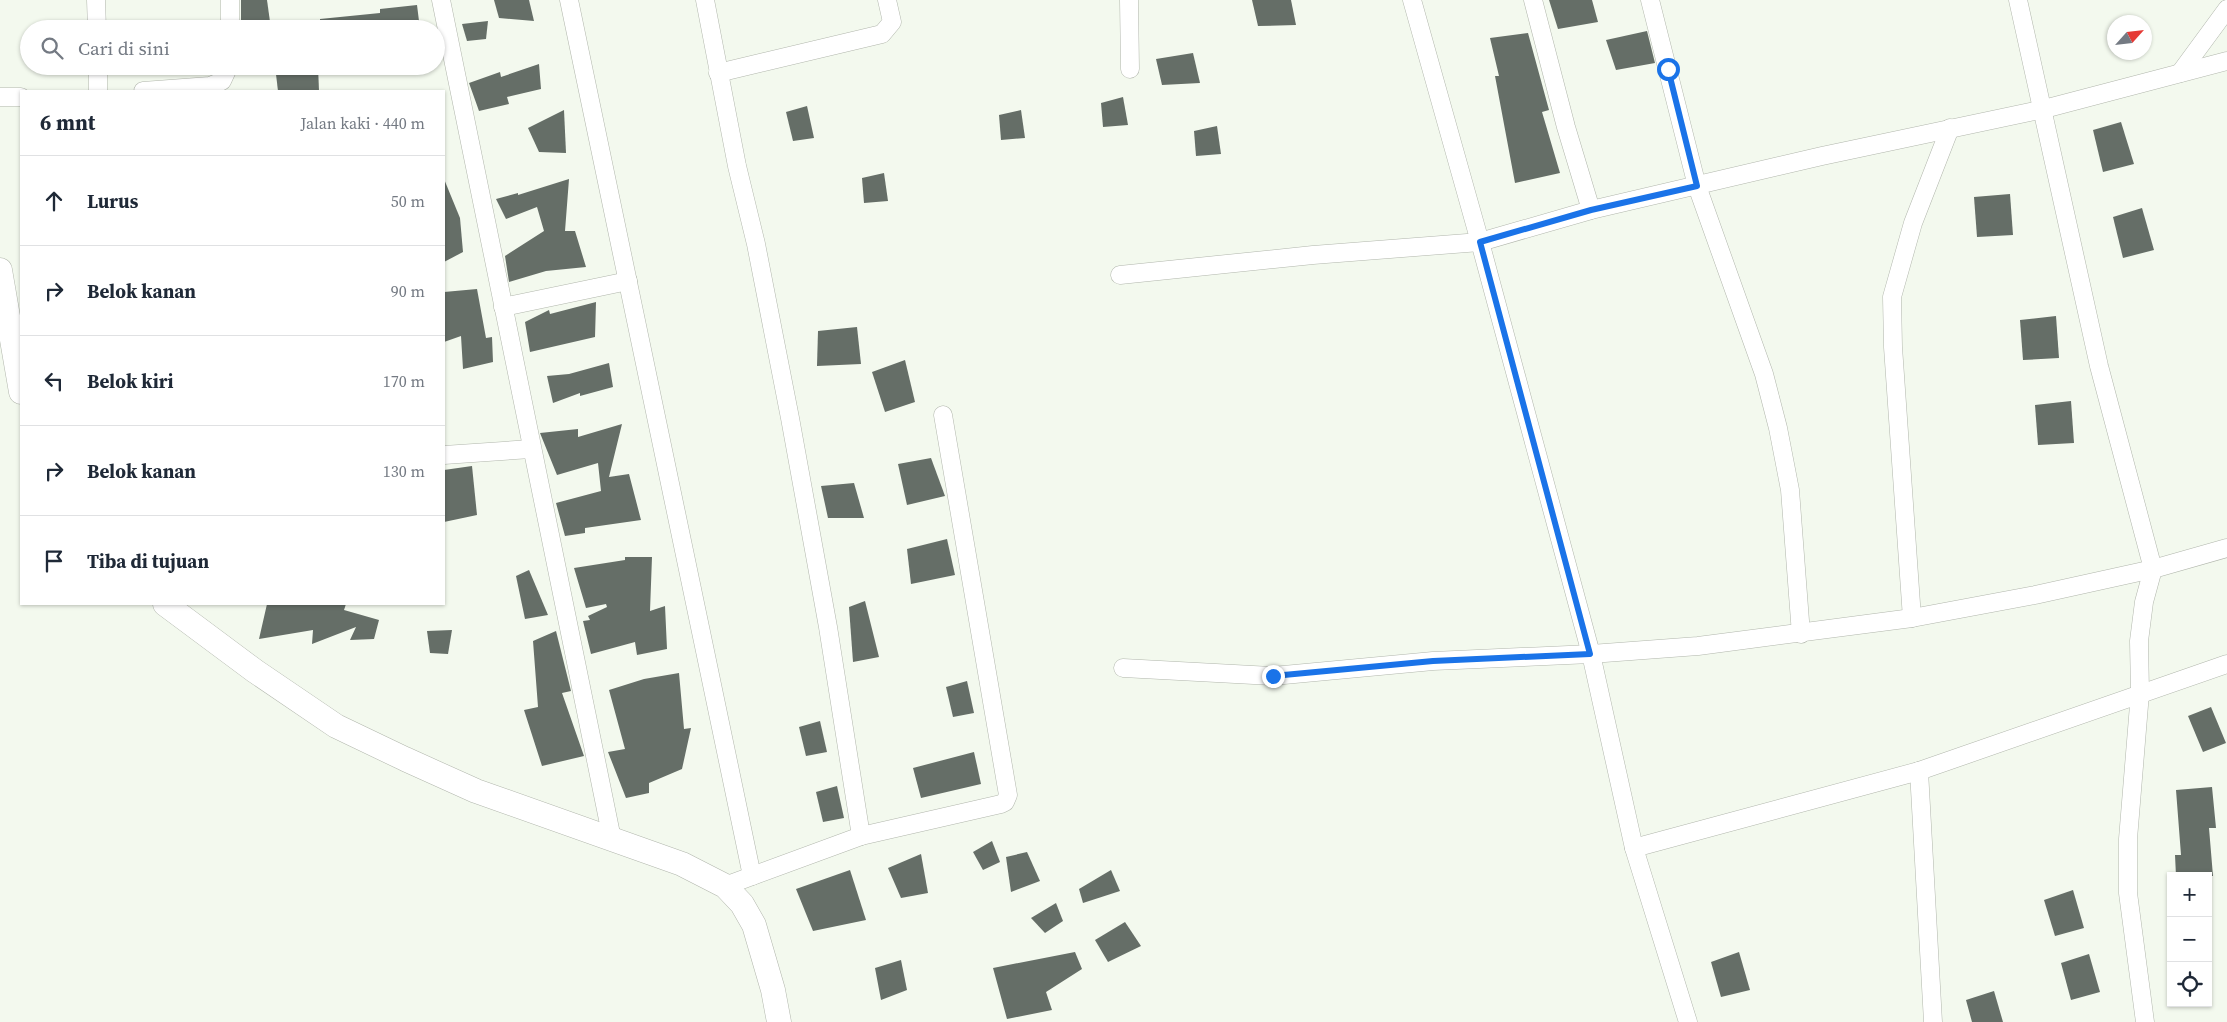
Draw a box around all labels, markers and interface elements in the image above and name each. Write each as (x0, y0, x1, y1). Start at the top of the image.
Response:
north arrow (2107, 15, 2152, 60)
search box (20, 20, 445, 75)
icon: search (38, 34, 66, 62)
text: Cari di sini (78, 35, 170, 61)
route start (1657, 58, 1680, 81)
text: 6 mnt (40, 108, 95, 137)
text: Jalan kaki · 440 m (300, 112, 425, 134)
icon: ahead (40, 187, 68, 215)
text: Lurus (87, 188, 138, 214)
text: 50 m (391, 190, 425, 212)
icon: right (40, 277, 68, 305)
text: Belok kanan (87, 278, 196, 304)
text: 90 m (391, 280, 425, 302)
icon: left (40, 367, 68, 395)
text: Belok kiri (87, 368, 174, 394)
text: 170 m (383, 370, 425, 392)
icon: right (40, 457, 68, 485)
text: Belok kanan (87, 458, 196, 484)
text: 130 m (383, 460, 425, 482)
icon: arrive (40, 547, 68, 575)
text: Tiba di tujuan (87, 548, 209, 574)
route end (1262, 665, 1285, 688)
map controls (2167, 872, 2212, 1007)
button: + (2167, 872, 2212, 917)
button: − (2167, 917, 2212, 962)
button: locate (2167, 962, 2212, 1007)

